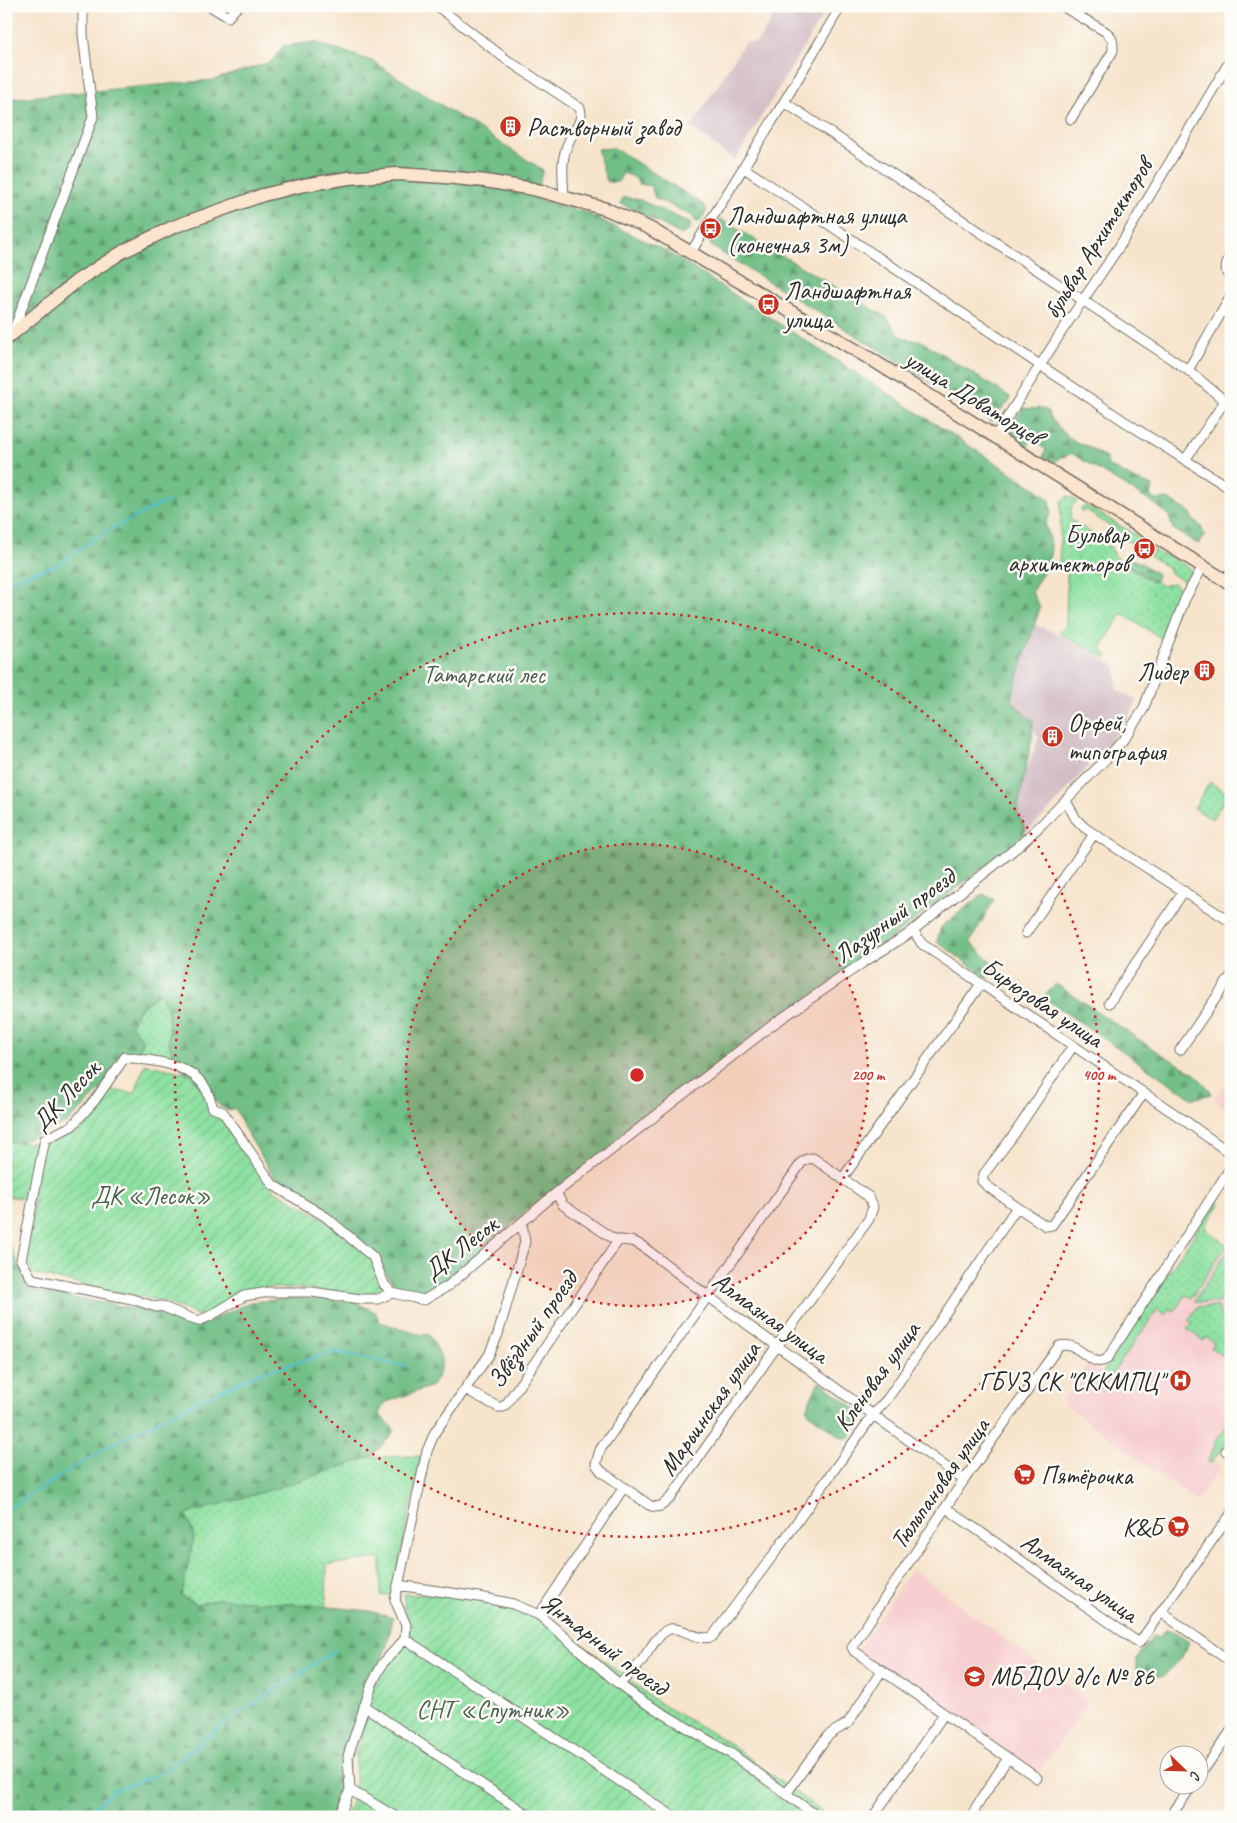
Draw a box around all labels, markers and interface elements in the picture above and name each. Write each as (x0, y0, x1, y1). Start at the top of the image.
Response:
place label: Растворный завод (527, 112, 683, 145)
building icon: Растворный завод (499, 115, 523, 139)
street label: бульвар Архитекторов (1036, 148, 1163, 325)
place label: Ландшафтная улица (конечная 3м) (727, 200, 908, 261)
bus stop icon: Ландшафтная улица (конечная 3м) (699, 217, 723, 241)
place label: Ландшафтная улица (782, 275, 911, 336)
bus stop icon: Ландшафтная улица (756, 292, 780, 316)
street label: улица Доваторцев (897, 342, 1053, 456)
place label: Бульвар архитекторов (1008, 519, 1135, 580)
bus stop icon: Бульвар архитекторов (1133, 536, 1157, 560)
place label: Лидер (1137, 656, 1190, 688)
park label: Татарский лес (423, 659, 546, 691)
building icon: Лидер (1192, 659, 1216, 683)
place label: Орфей, типография (1068, 707, 1168, 768)
building icon: Орфей, типография (1040, 724, 1064, 748)
street label: Лазурный проезд (828, 860, 964, 971)
street label: Бирюзовая улица (976, 951, 1111, 1056)
street label: ДК Лесок (25, 1052, 108, 1138)
centre of rings (628, 1066, 646, 1084)
text: 200 m (852, 1066, 886, 1085)
text: 400 m (1083, 1066, 1117, 1085)
park label: ДК «Лесок» (91, 1180, 211, 1212)
street label: ДК Лесок (417, 1208, 506, 1287)
street label: Звёздный проезд (481, 1263, 587, 1395)
street label: Алмазная улица (706, 1265, 837, 1372)
street label: Кленовая улица (826, 1314, 929, 1438)
street label: Марьинская улица (652, 1334, 769, 1482)
place label: ГБУЗ СК "СККМПЦ" (979, 1366, 1169, 1398)
hospital icon: ГБУЗ СК "СККМПЦ" (1168, 1369, 1192, 1393)
street label: Тюльпановая улица (883, 1410, 998, 1555)
place label: Пятёрочка (1041, 1460, 1135, 1492)
supermarket icon: Пятёрочка (1013, 1463, 1037, 1487)
place label: К&Б (1123, 1512, 1166, 1544)
supermarket icon: К&Б (1166, 1515, 1190, 1539)
street label: Алмазная улица (1015, 1526, 1147, 1631)
street label: Янтарный проезд (534, 1586, 676, 1705)
place label: МБДОУ д/с № 86 (991, 1661, 1155, 1693)
school or university icon: МБДОУ д/с № 86 (963, 1664, 987, 1688)
park label: СНТ «Спутник» (416, 1694, 570, 1726)
north arrow (1160, 1746, 1210, 1796)
text: С (1186, 1768, 1205, 1783)

